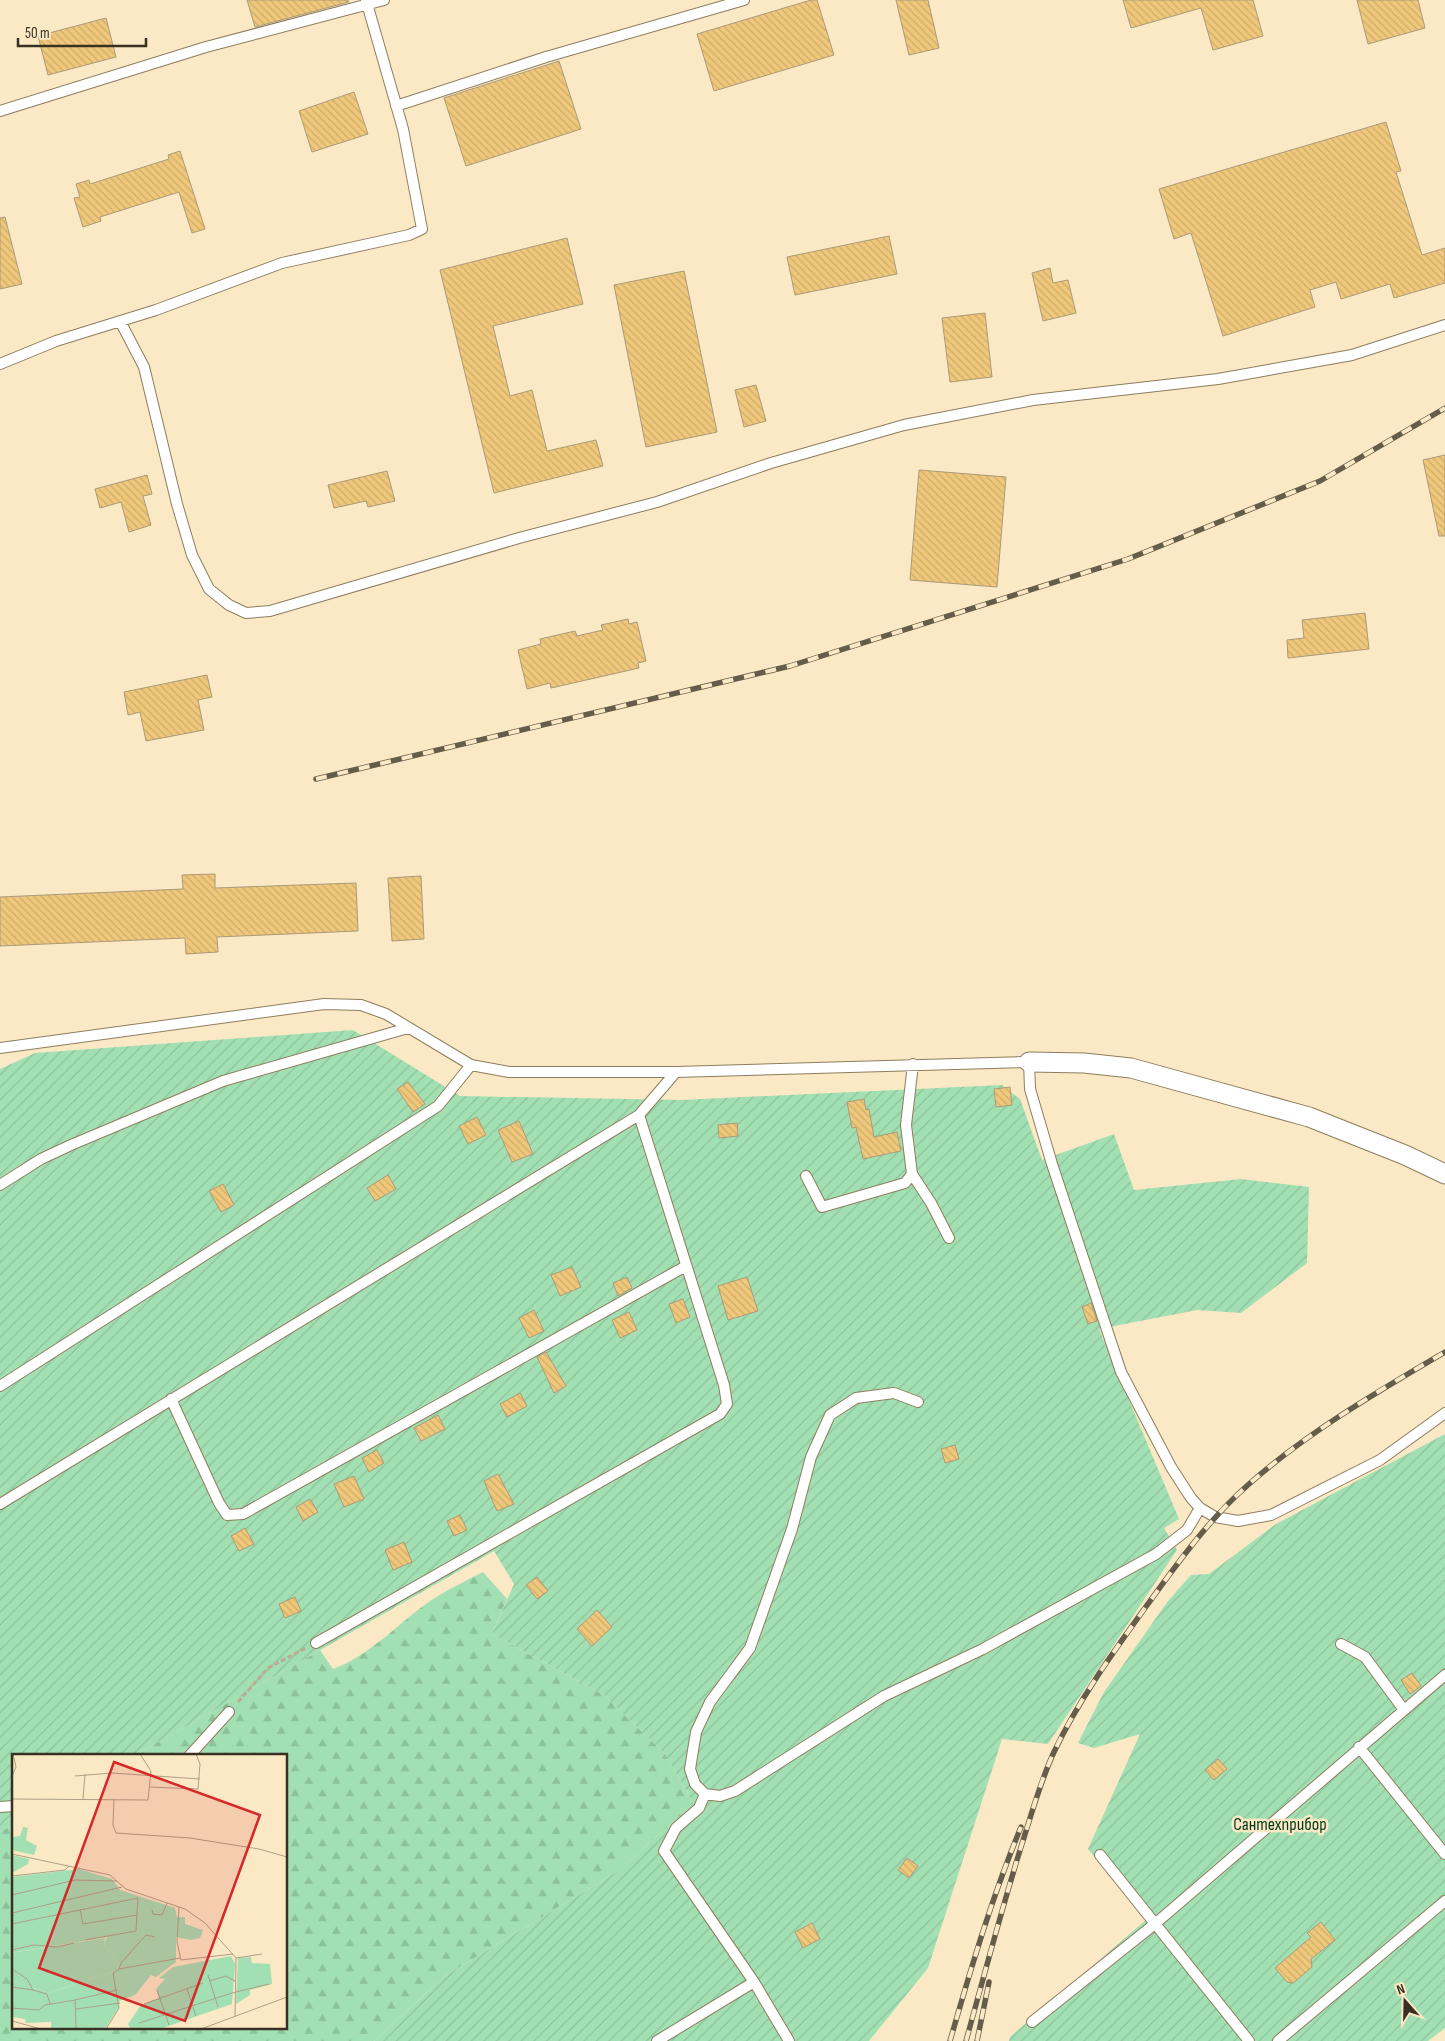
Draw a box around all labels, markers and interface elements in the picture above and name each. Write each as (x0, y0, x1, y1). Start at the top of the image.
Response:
scale bar (18, 15, 145, 47)
text: 50 m (25, 24, 50, 43)
inset map (12, 1754, 288, 2028)
park label: Сантехприбор (1233, 1814, 1327, 1835)
north arrow (1380, 1976, 1430, 2026)
text: N (1394, 1980, 1407, 1999)

